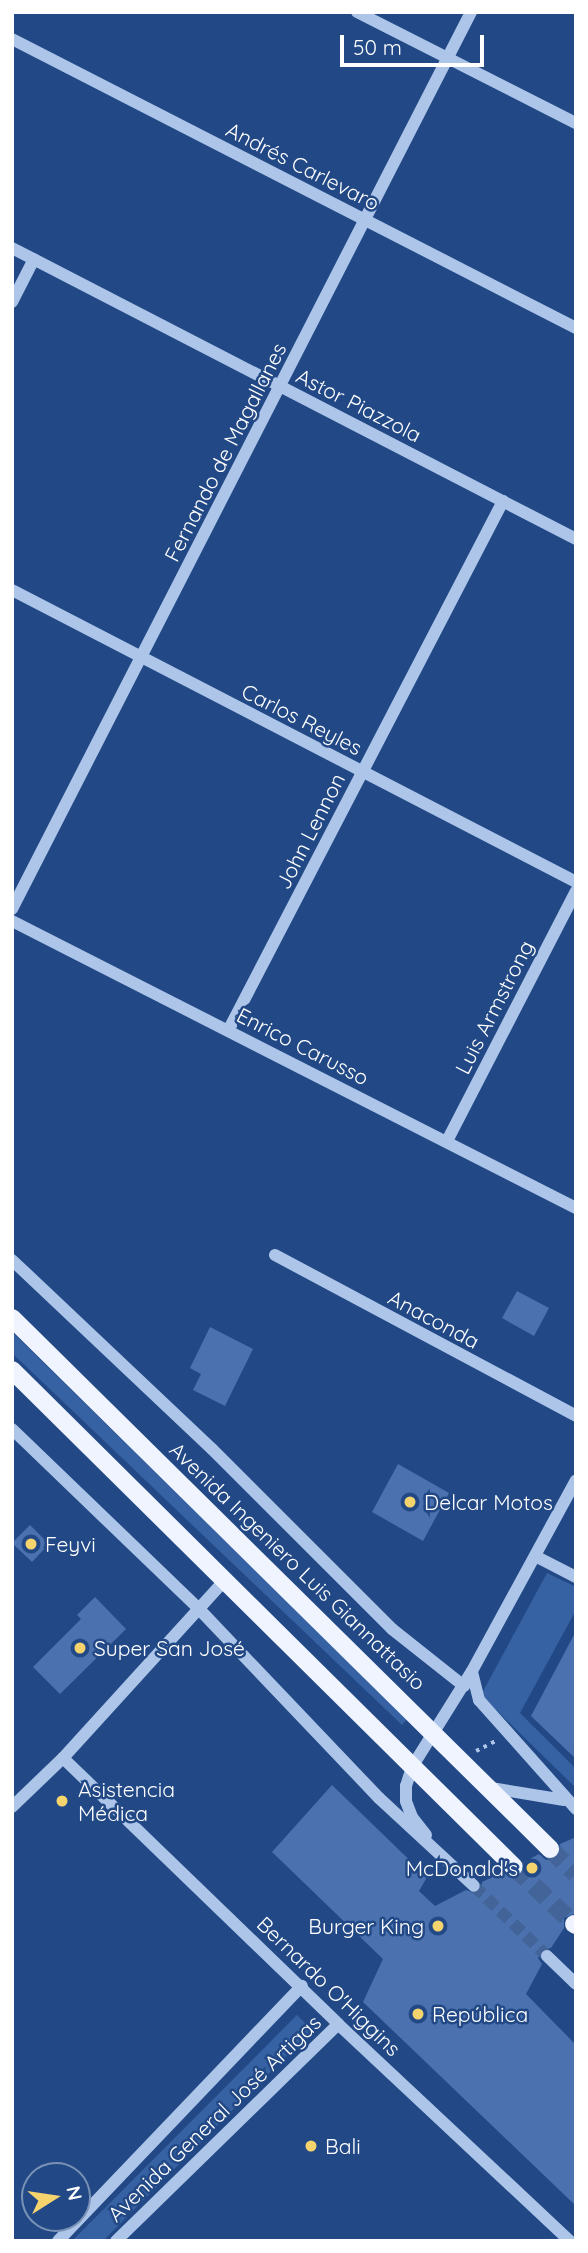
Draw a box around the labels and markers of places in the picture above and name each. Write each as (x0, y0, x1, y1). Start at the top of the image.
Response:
place label: Delcar Motos (424, 1489, 553, 1515)
marker: Delcar Motos (402, 1494, 418, 1510)
place label: Feyvi (45, 1531, 96, 1557)
marker: Feyvi (23, 1536, 39, 1552)
place label: Super San José (94, 1635, 245, 1661)
marker: Super San José (72, 1640, 88, 1656)
place label: Asistencia Médica (78, 1776, 175, 1826)
marker: Asistencia Médica (52, 1791, 72, 1811)
place label: McDonald's (406, 1855, 518, 1881)
marker: McDonald's (524, 1860, 540, 1876)
place label: Burger King (308, 1913, 424, 1939)
marker: Burger King (430, 1918, 446, 1934)
place label: República (432, 2001, 528, 2027)
marker: República (410, 2006, 426, 2022)
place label: Bali (325, 2133, 361, 2159)
marker: Bali (303, 2138, 319, 2154)

